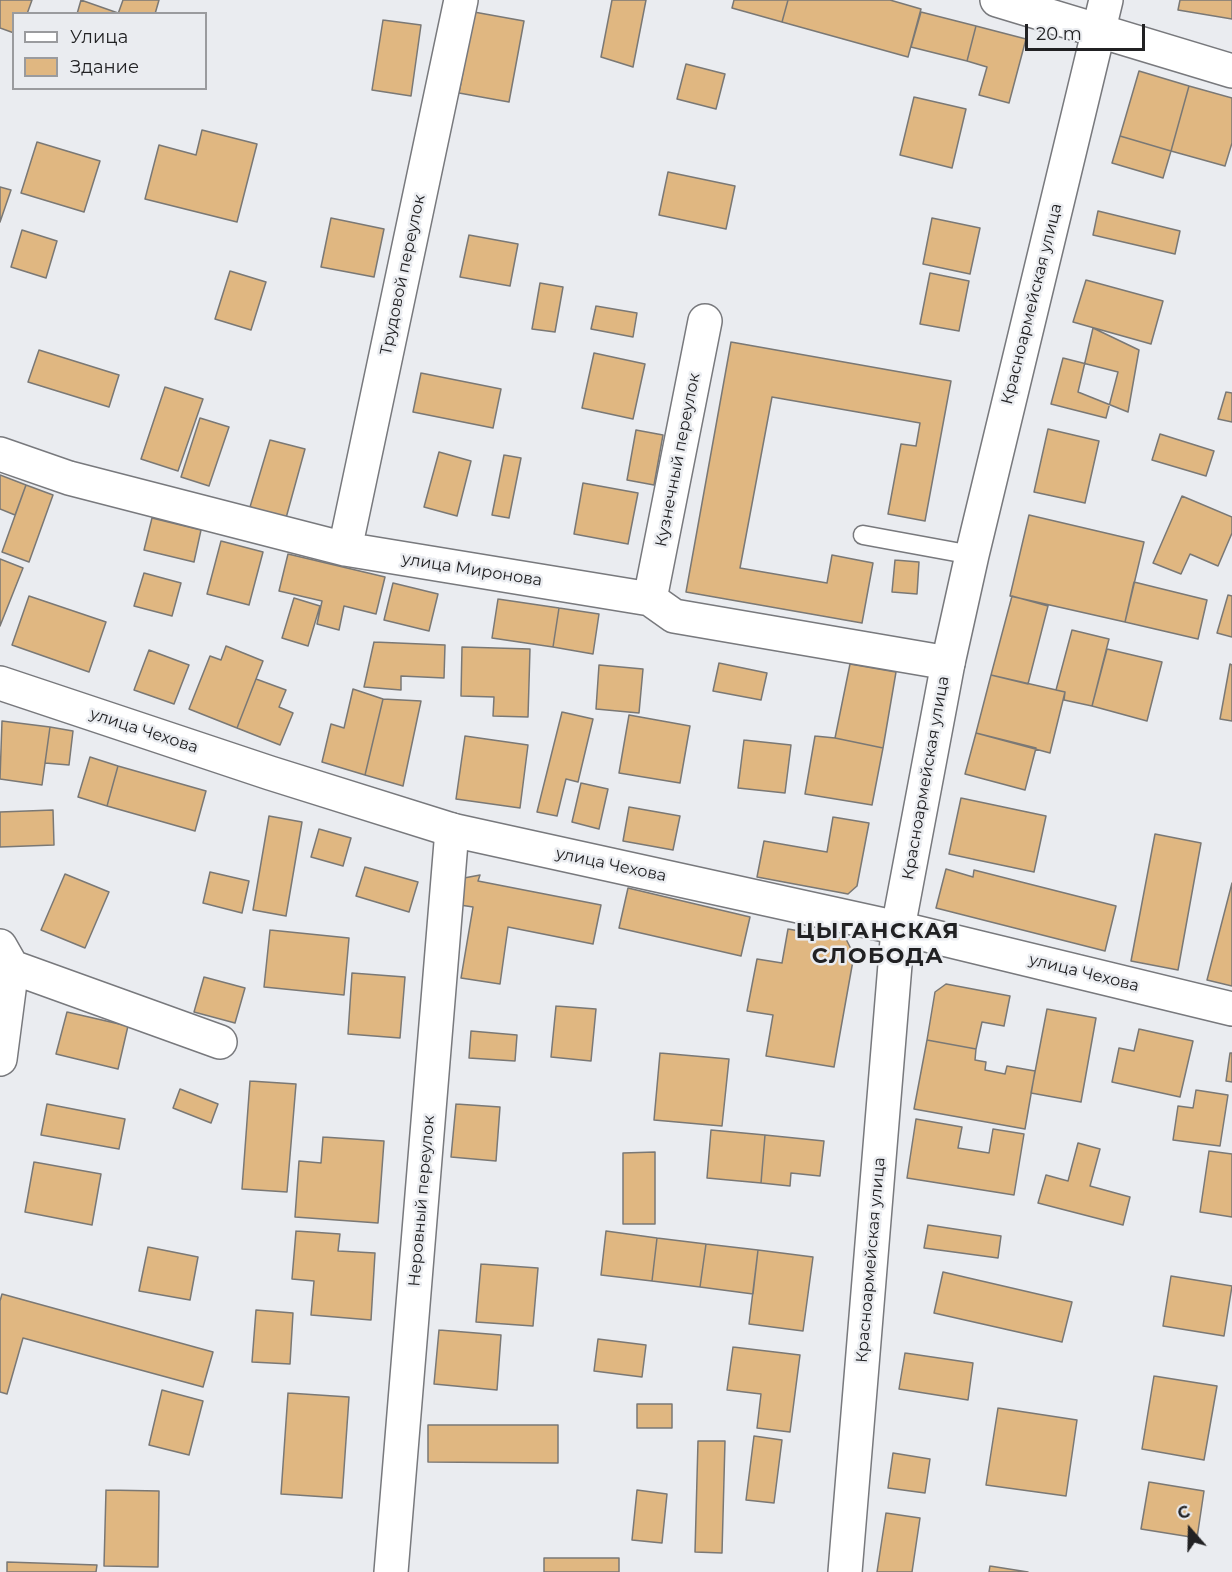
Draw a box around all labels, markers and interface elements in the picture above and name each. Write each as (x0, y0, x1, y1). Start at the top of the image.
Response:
legend (12, 12, 207, 90)
scale bar (1028, 12, 1148, 50)
text: 20 m (1036, 23, 1082, 45)
text: Улица (70, 26, 128, 48)
text: Здание (70, 56, 139, 78)
street label: Трудовой переулок (377, 193, 429, 357)
street label: Красноармейская улица (998, 202, 1066, 406)
street label: Кузнечный переулок (652, 371, 704, 549)
street label: улица Миронова (400, 549, 544, 591)
street label: Красноармейская улица (899, 675, 953, 881)
street label: улица Чехова (87, 704, 201, 758)
street label: улица Чехова (554, 844, 668, 886)
district label: ЦЫГАНСКАЯ СЛОБОДА (796, 919, 960, 970)
street label: улица Чехова (1027, 950, 1141, 996)
street label: Неровный переулок (405, 1114, 439, 1288)
street label: Красноармейская улица (852, 1156, 890, 1364)
north arrow (1160, 1500, 1220, 1560)
text: С (1175, 1502, 1192, 1524)

